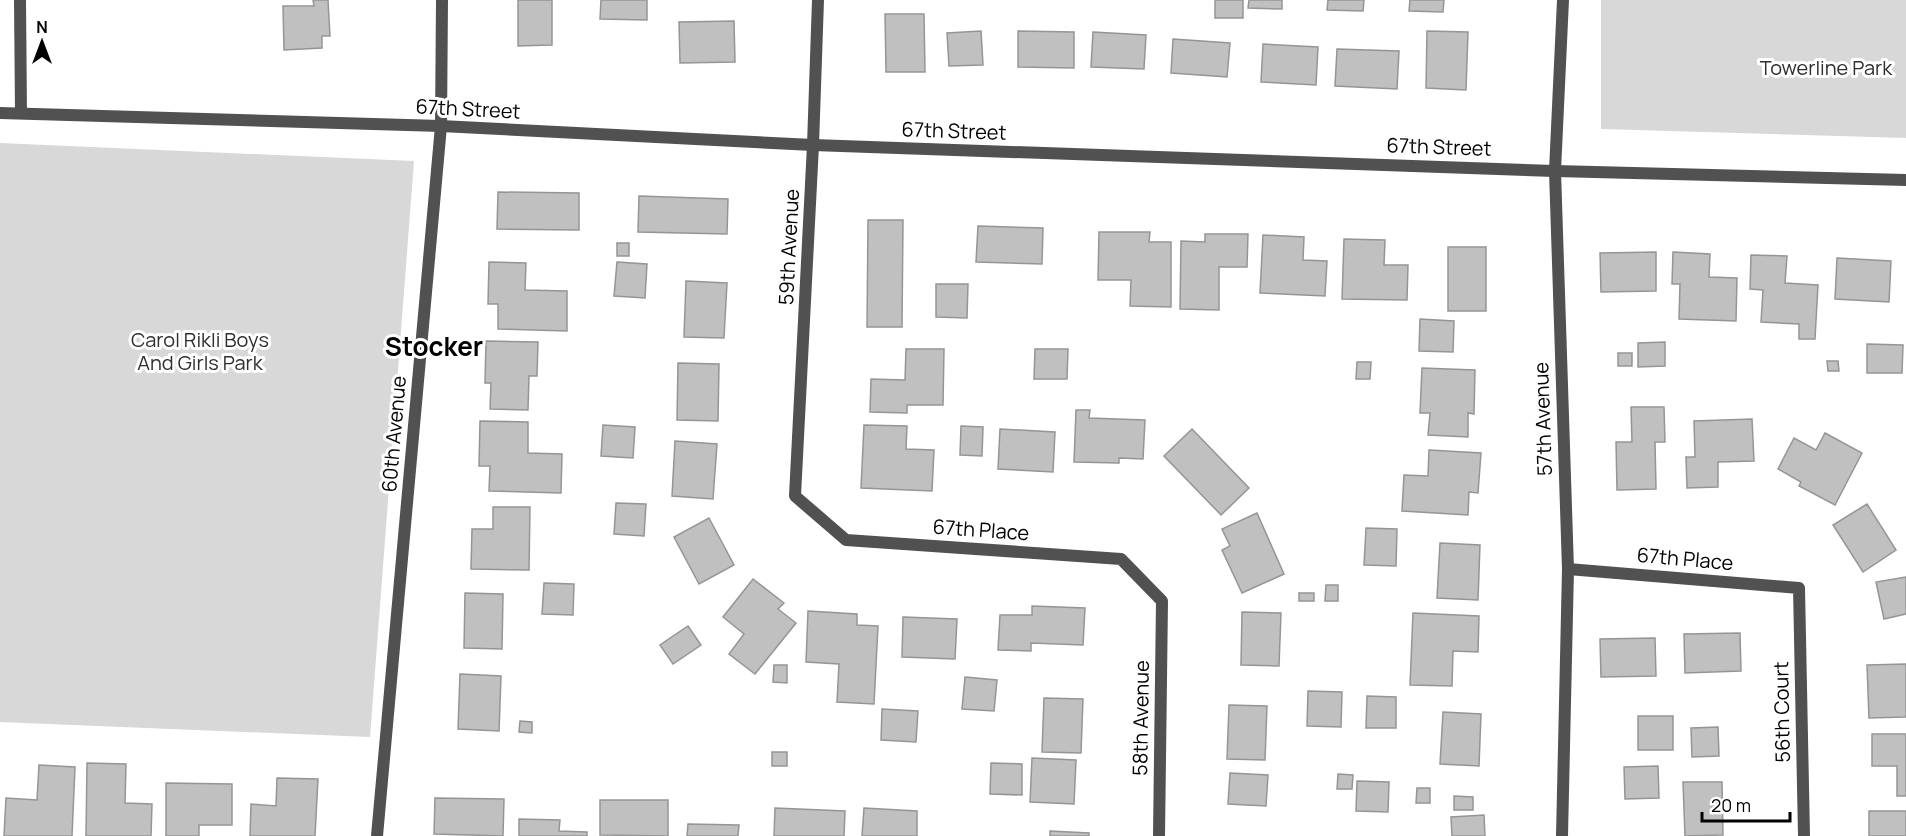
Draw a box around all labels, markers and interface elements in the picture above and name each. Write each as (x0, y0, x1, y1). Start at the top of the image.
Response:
north arrow (12, 12, 72, 72)
text: N (36, 16, 48, 38)
park label: Towerline Park (1760, 54, 1893, 81)
street label: 67th Street (415, 92, 521, 125)
street label: 67th Street (901, 115, 1007, 146)
street label: 67th Street (1386, 131, 1492, 162)
street label: 59th Avenue (772, 188, 805, 306)
park label: Carol Rikli Boys And Girls Park (131, 326, 269, 376)
district label: Stocker (385, 328, 483, 364)
street label: 57th Avenue (1527, 362, 1558, 476)
street label: 60th Avenue (375, 375, 412, 493)
street label: 67th Place (932, 513, 1030, 546)
street label: 67th Place (1636, 541, 1734, 576)
street label: 58th Avenue (1126, 660, 1155, 776)
street label: 56th Court (1767, 661, 1796, 763)
scale bar (1702, 785, 1790, 823)
text: 20 m (1711, 793, 1751, 817)

